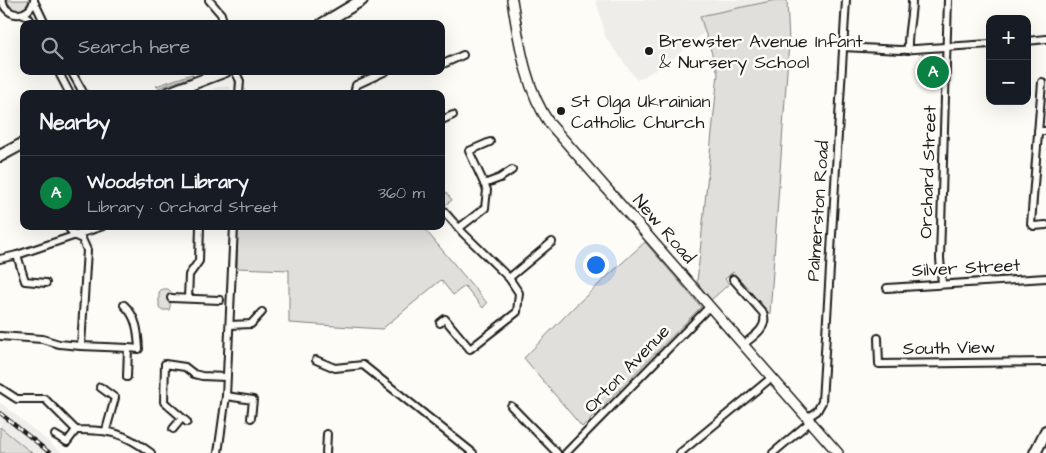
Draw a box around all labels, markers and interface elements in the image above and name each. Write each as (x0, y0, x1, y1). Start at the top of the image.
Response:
map controls (986, 15, 1031, 105)
button: + (986, 15, 1031, 60)
search box (20, 20, 445, 75)
place label: Brewster Avenue Infant & Nursery School (659, 29, 863, 76)
icon: search (38, 34, 66, 62)
text: Search here (78, 34, 190, 61)
marker: Brewster Avenue Infant & Nursery School (643, 45, 655, 57)
pin: A (917, 53, 949, 91)
button: − (986, 60, 1031, 105)
place label: St Olga Ukrainian Catholic Church (571, 89, 710, 135)
street label: Orchard Street (913, 104, 943, 239)
marker: St Olga Ukrainian Catholic Church (555, 105, 567, 117)
text: Nearby (40, 108, 110, 137)
street label: Palmerston Road (801, 140, 835, 282)
text: Woodston Library (87, 169, 249, 196)
text: A (51, 182, 61, 204)
text: 360 m (378, 182, 425, 204)
street label: New Road (627, 189, 701, 269)
text: Library · Orchard Street (87, 196, 278, 218)
your location (583, 252, 609, 278)
street label: Silver Street (911, 253, 1022, 283)
street label: Orton Avenue (578, 319, 676, 419)
street label: South View (903, 335, 995, 361)

